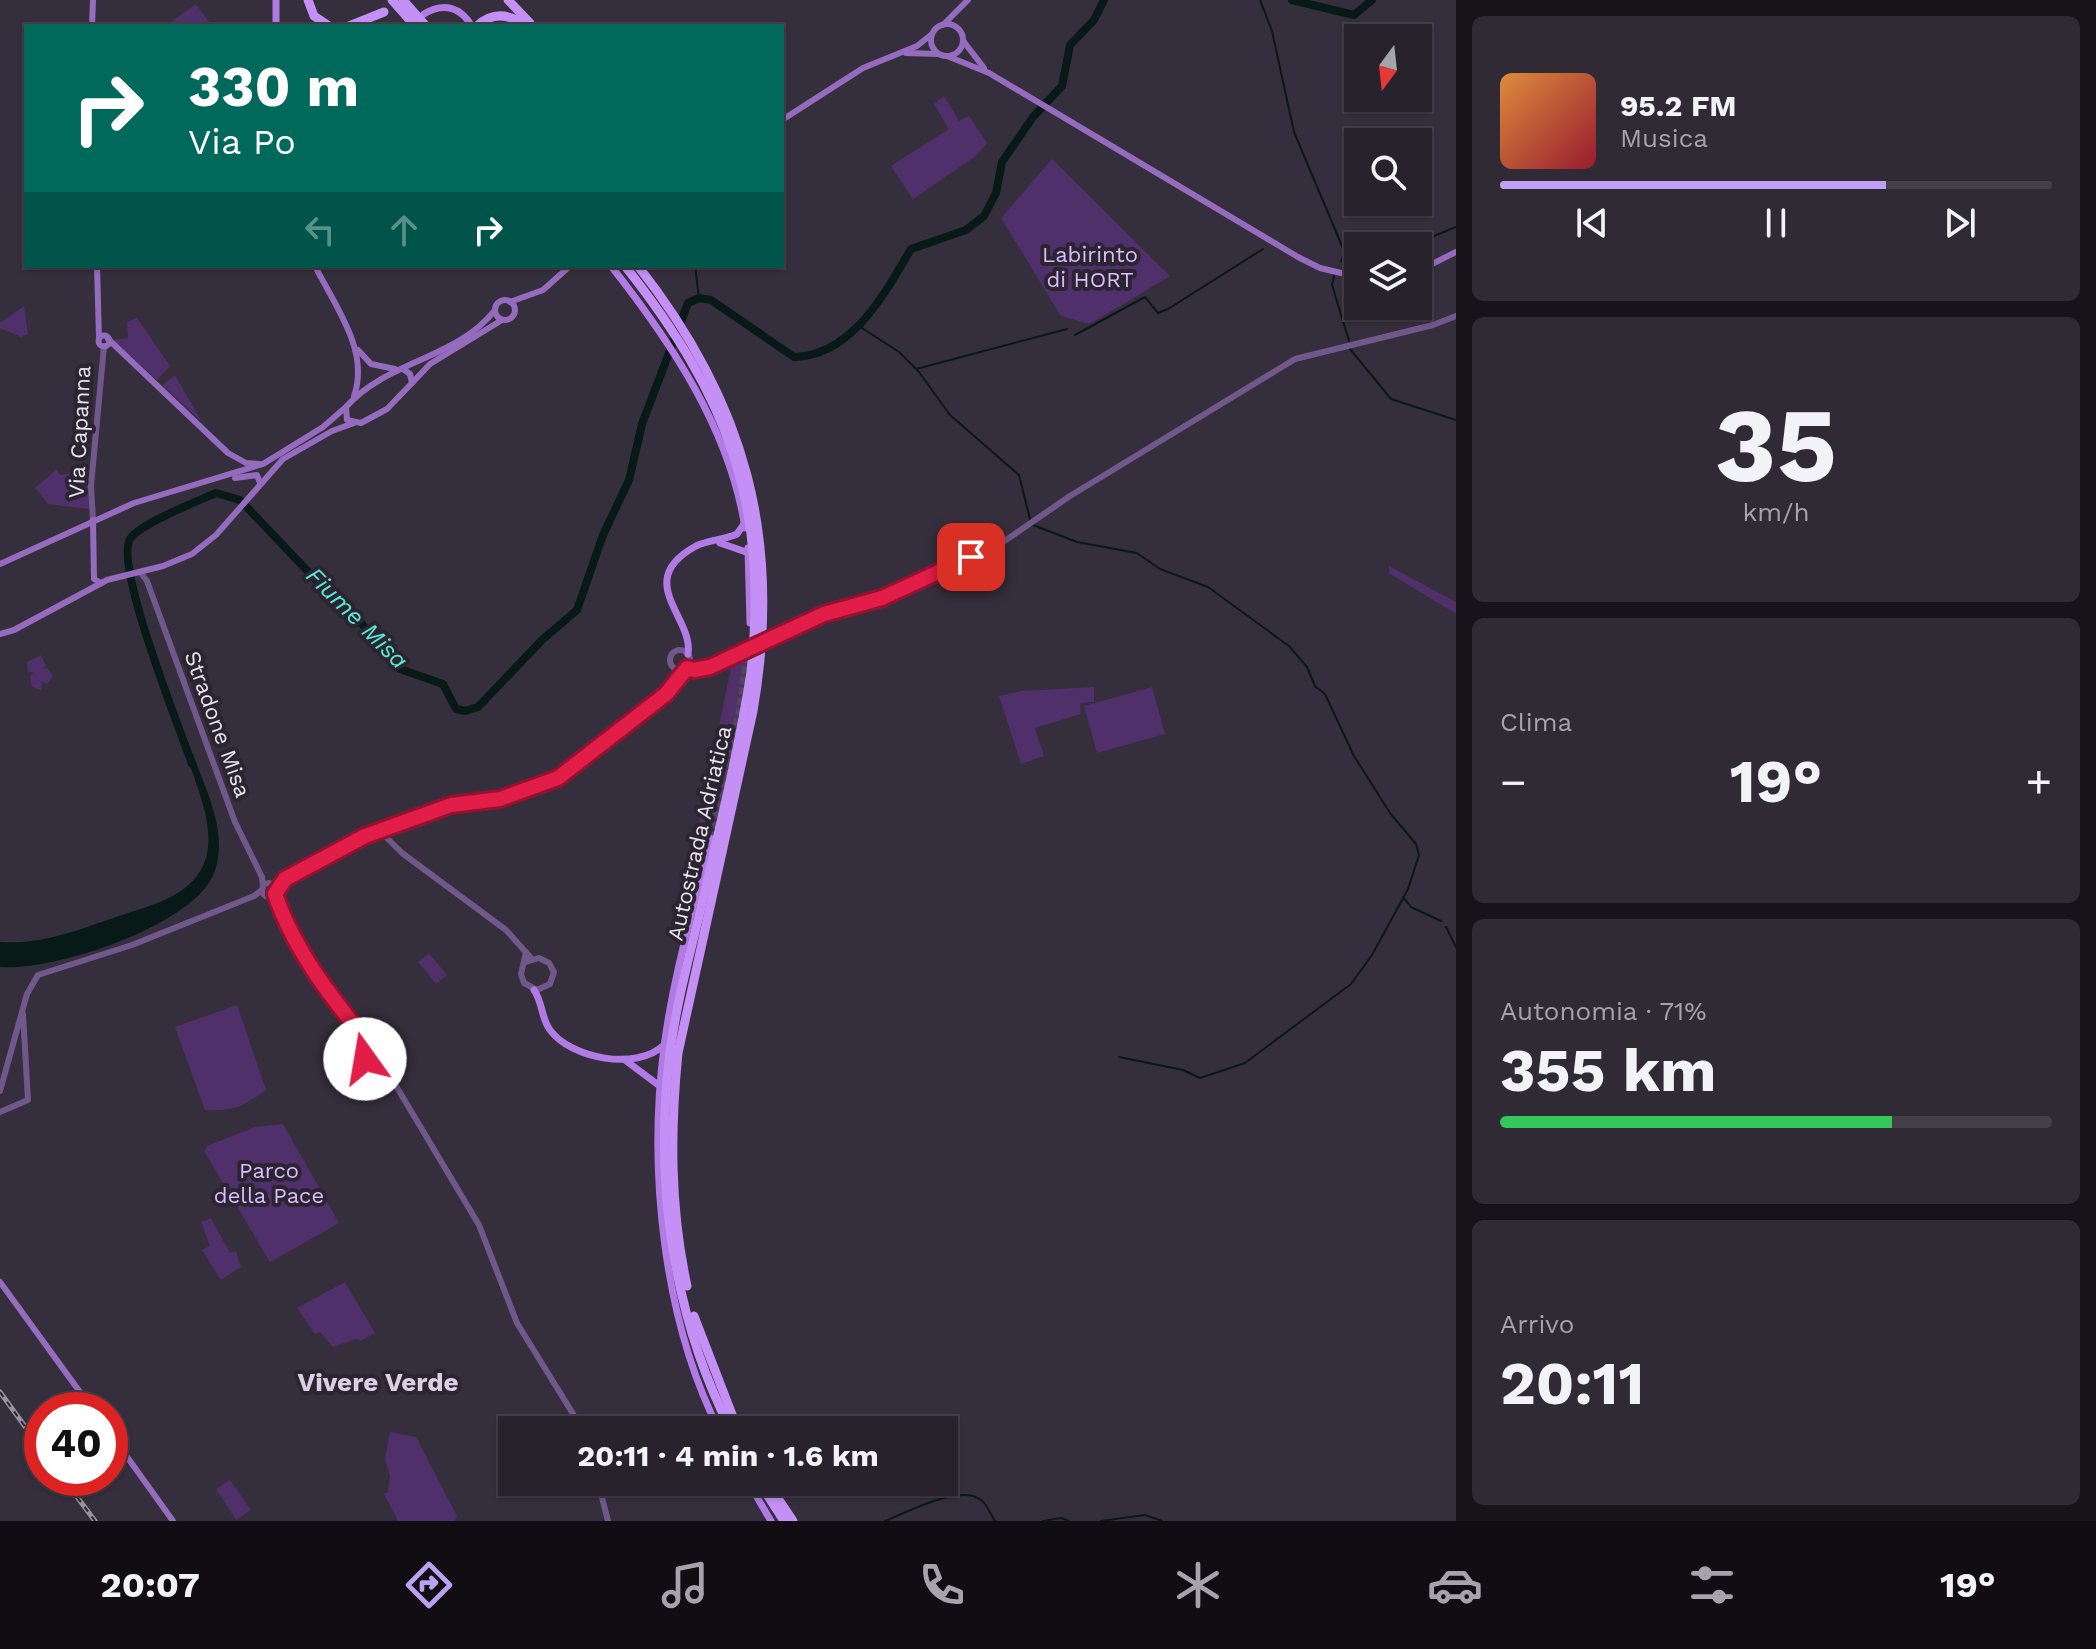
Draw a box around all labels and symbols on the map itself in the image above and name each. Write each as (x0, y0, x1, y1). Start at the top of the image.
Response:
north arrow (1344, 24, 1432, 112)
park label: Labirinto di HORT (1042, 242, 1138, 292)
street label: Via Capanna (64, 365, 95, 499)
pin (937, 523, 1005, 591)
water label: Fiume Misa (301, 562, 414, 675)
street label: Stradone Misa (179, 648, 256, 801)
street label: Autostrada Adriatica (663, 723, 736, 943)
position arrow (323, 1017, 407, 1101)
park label: Parco della Pace (214, 1158, 324, 1208)
district label: Vivere Verde (297, 1367, 459, 1397)
speed limit sign: 40 (24, 1392, 128, 1496)

